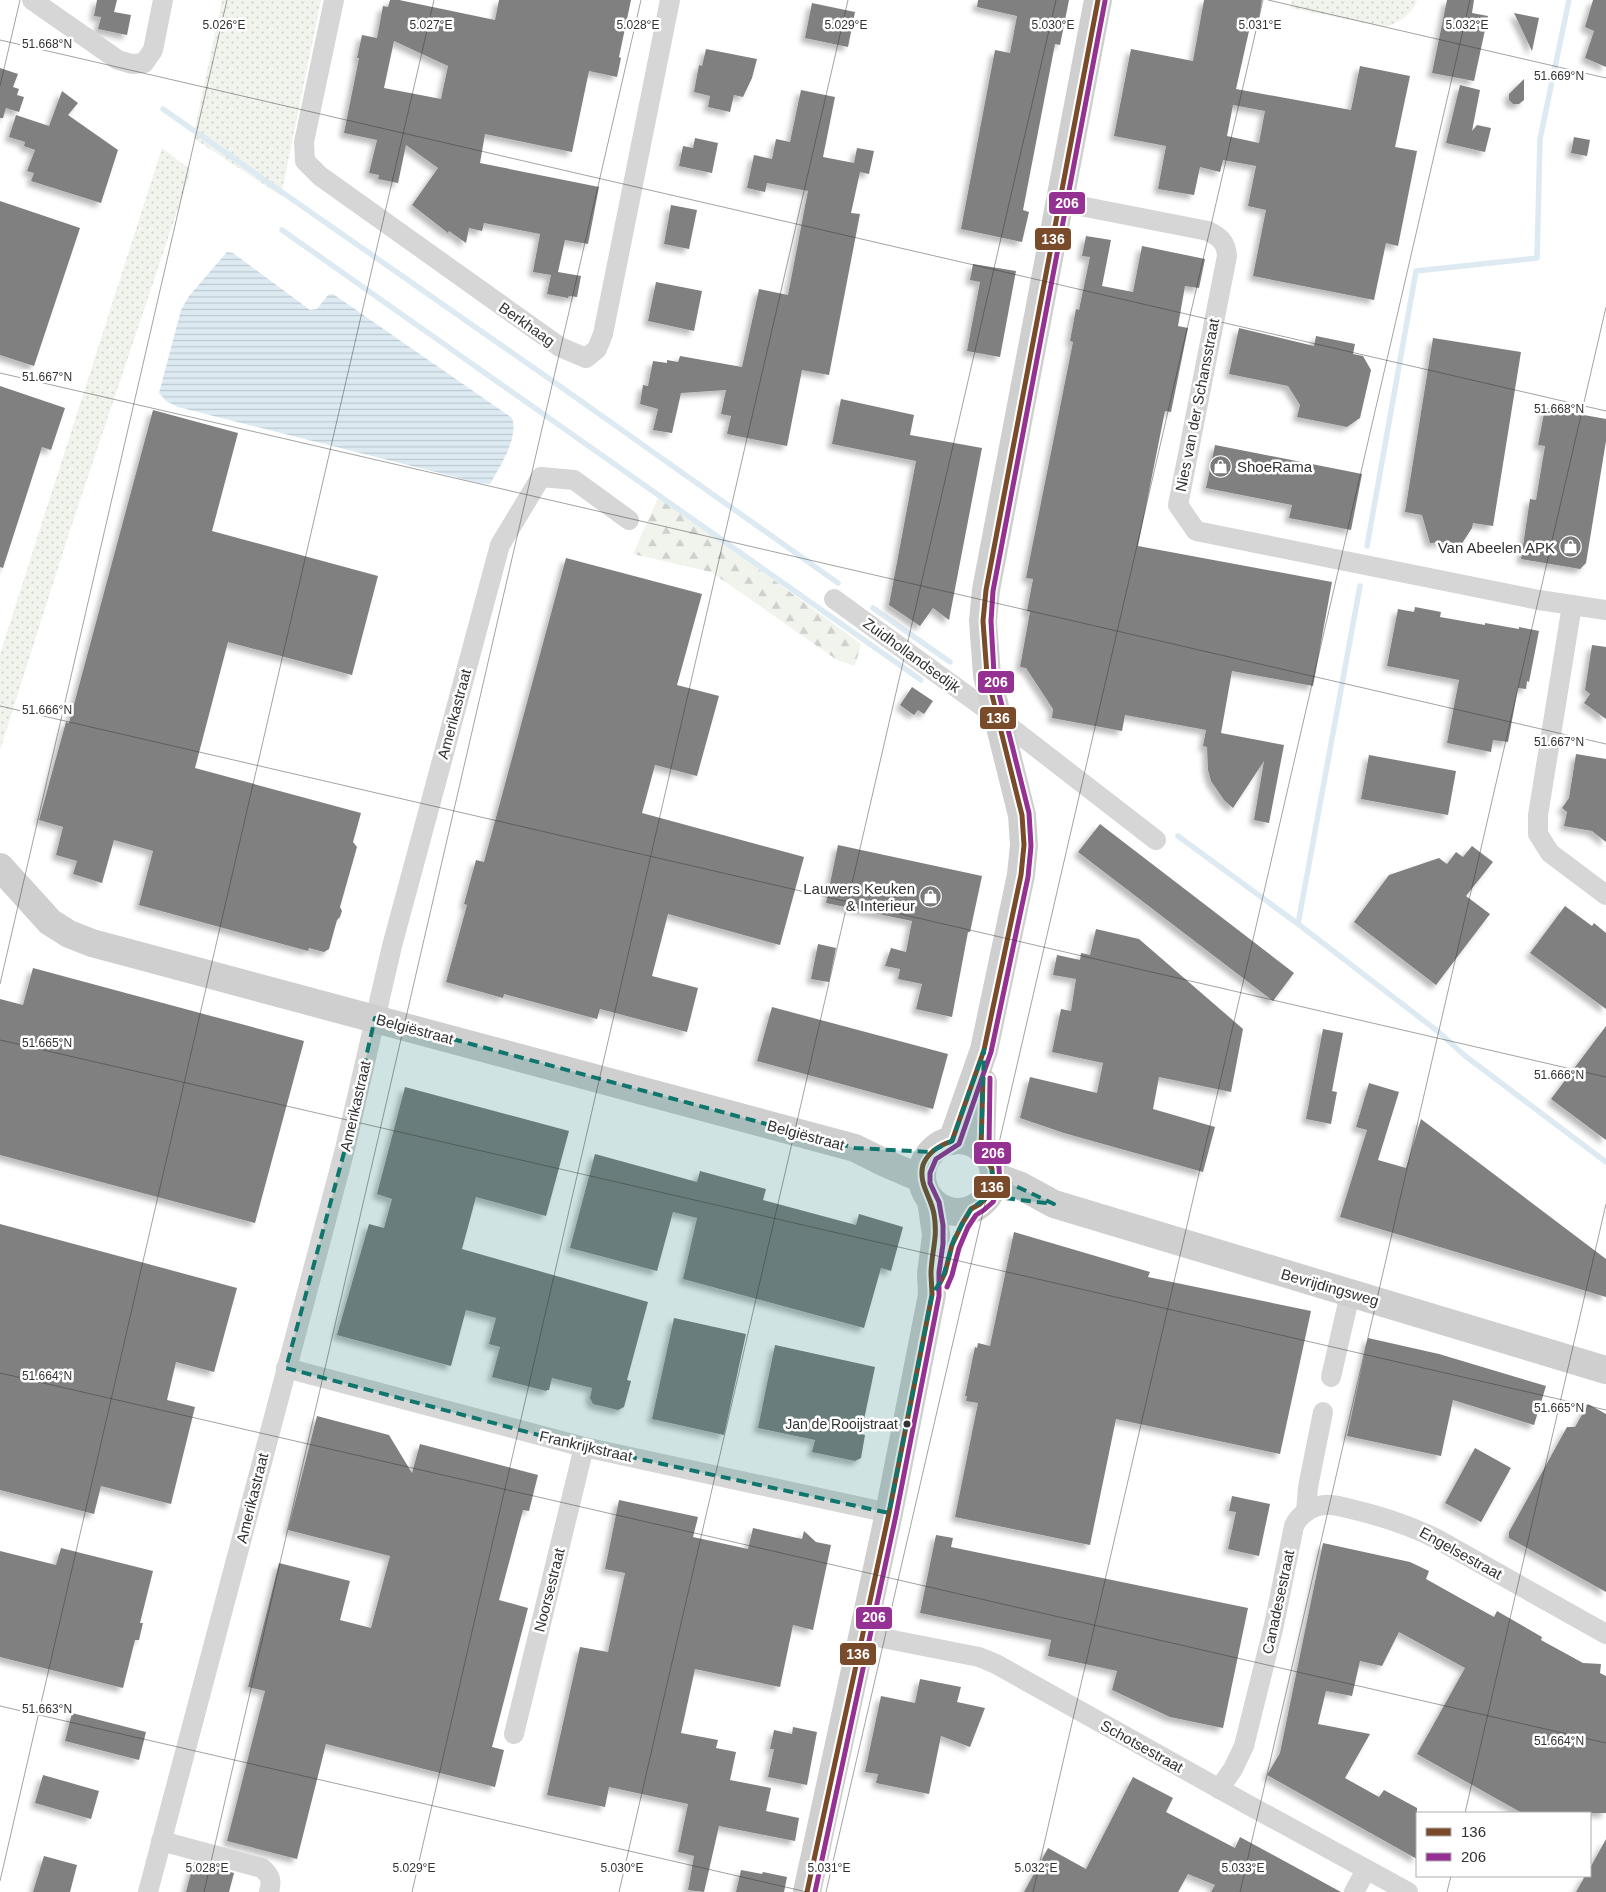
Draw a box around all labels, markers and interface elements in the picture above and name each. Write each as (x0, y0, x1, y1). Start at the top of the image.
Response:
text: 5.026°E (203, 18, 245, 32)
text: 5.027°E (410, 18, 452, 32)
text: 5.028°E (617, 18, 659, 32)
text: 5.029°E (825, 18, 867, 32)
text: 5.030°E (1032, 18, 1074, 32)
text: 5.031°E (1239, 18, 1281, 32)
text: 5.032°E (1446, 18, 1488, 32)
text: 51.668°N (22, 37, 72, 51)
text: 51.669°N (1534, 69, 1584, 83)
line badge: 206 (1048, 191, 1086, 215)
text: 206 (1055, 195, 1079, 211)
line badge: 136 (1034, 227, 1072, 251)
text: 136 (1041, 231, 1065, 247)
street label: Berkhaag (496, 299, 558, 349)
street label: Nies van der Schansstraat (1172, 316, 1222, 493)
text: 51.667°N (22, 370, 72, 384)
text: 51.668°N (1534, 402, 1584, 416)
shop icon: ShoeRama (1209, 454, 1233, 478)
place label: ShoeRama (1237, 458, 1313, 475)
shop icon: Van Abeelen APK (1559, 535, 1583, 559)
place label: Van Abeelen APK (1438, 539, 1555, 556)
street label: Zuidhollandsedijk (860, 614, 964, 696)
street label: Amerikastraat (434, 666, 474, 761)
line badge: 206 (977, 670, 1015, 694)
text: 206 (984, 674, 1008, 690)
text: 51.666°N (22, 703, 72, 717)
line badge: 136 (979, 706, 1017, 730)
text: 136 (986, 710, 1010, 726)
text: 51.667°N (1534, 735, 1584, 749)
place label: Lauwers Keuken & Interieur (803, 880, 915, 914)
shop icon: Lauwers Keuken & Interieur (919, 885, 943, 909)
street label: Belgiëstraat (375, 1011, 456, 1048)
text: 51.665°N (22, 1036, 72, 1050)
street label: Amerikastraat (336, 1058, 374, 1153)
text: 51.666°N (1534, 1068, 1584, 1082)
street label: Belgiëstraat (766, 1117, 847, 1154)
line badge: 206 (973, 1141, 1012, 1165)
text: 206 (981, 1145, 1005, 1161)
line badge: 136 (973, 1175, 1011, 1199)
text: 136 (980, 1179, 1004, 1195)
street label: Bevrijdingsweg (1279, 1265, 1381, 1309)
text: 51.664°N (22, 1369, 72, 1383)
text: 51.665°N (1534, 1401, 1584, 1415)
place label: Jan de Rooijstraat (785, 1416, 898, 1432)
marker: Jan de Rooijstraat (902, 1419, 912, 1429)
street label: Frankrijkstraat (538, 1427, 635, 1465)
street label: Amerikastraat (233, 1450, 272, 1545)
street label: Engelsestraat (1417, 1523, 1506, 1583)
street label: Noorsestraat (530, 1545, 568, 1634)
street label: Canadesestraat (1259, 1548, 1297, 1656)
line badge: 206 (855, 1606, 893, 1630)
text: 206 (862, 1609, 886, 1625)
line badge: 136 (839, 1642, 877, 1666)
text: 136 (846, 1646, 870, 1662)
text: 51.663°N (22, 1702, 72, 1716)
street label: Schotsestraat (1098, 1716, 1187, 1776)
text: 51.664°N (1534, 1734, 1584, 1748)
legend (1416, 1812, 1591, 1877)
text: 136 (1461, 1823, 1486, 1840)
text: 206 (1461, 1848, 1486, 1865)
text: 5.028°E (186, 1861, 228, 1875)
text: 5.029°E (393, 1861, 435, 1875)
text: 5.030°E (601, 1861, 643, 1875)
text: 5.031°E (808, 1861, 850, 1875)
text: 5.032°E (1015, 1861, 1057, 1875)
text: 5.033°E (1222, 1861, 1264, 1875)

